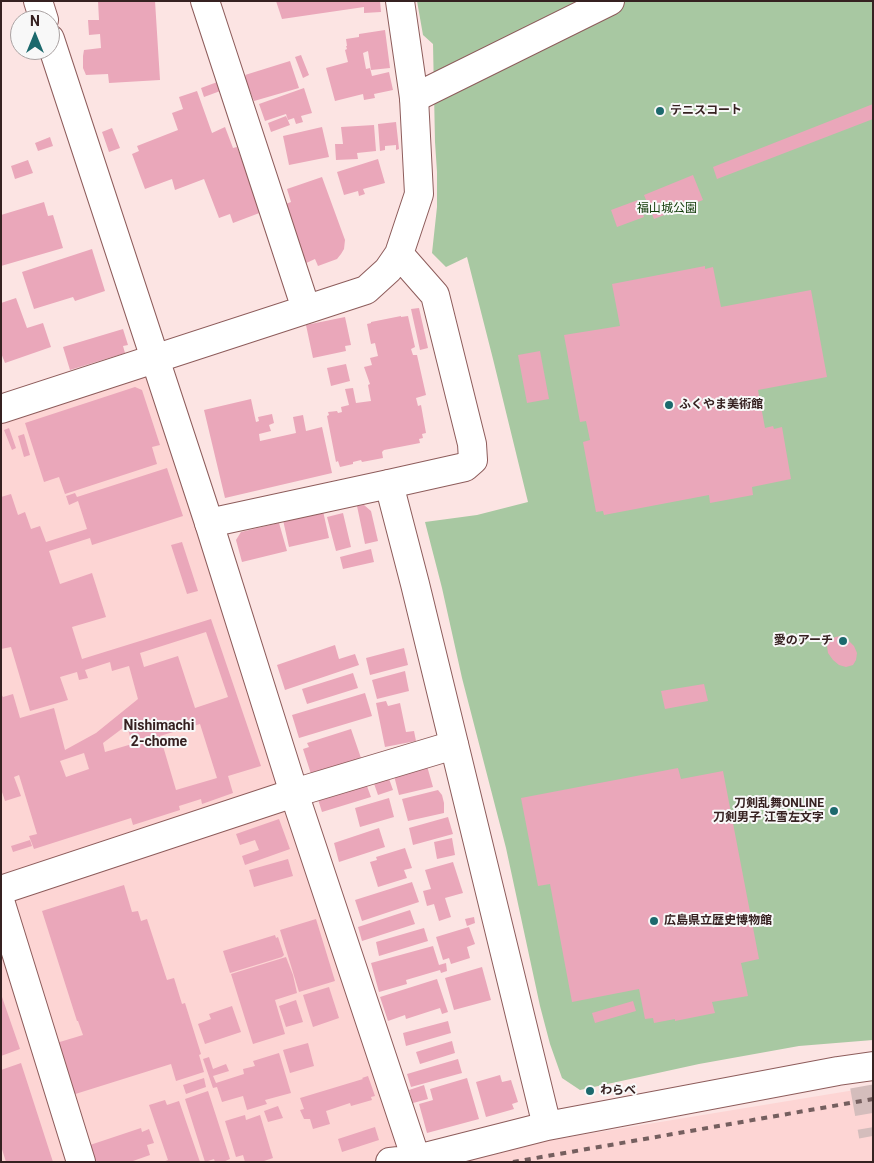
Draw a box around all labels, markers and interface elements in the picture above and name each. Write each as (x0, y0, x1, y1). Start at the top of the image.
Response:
north arrow (10, 10, 60, 60)
text: N (30, 13, 40, 29)
place label: テニスコート (670, 104, 742, 118)
marker: テニスコート (654, 105, 666, 117)
park label: 福山城公園 (637, 202, 697, 216)
place label: ふくやま美術館 (679, 398, 763, 412)
marker: ふくやま美術館 (663, 399, 675, 411)
place label: 愛のアーチ (774, 634, 833, 648)
marker: 愛のアーチ (837, 635, 849, 647)
district label: Nishimachi 2-chome (124, 718, 194, 750)
place label: 刀剣乱舞ONLINE 刀剣男子 江雪左文字 (713, 797, 824, 825)
marker: 刀剣乱舞ONLINE 刀剣男子 江雪左文字 (828, 805, 840, 817)
place label: 広島県立歴史博物館 (664, 914, 772, 928)
marker: 広島県立歴史博物館 (648, 915, 660, 927)
place label: わらべ (600, 1084, 636, 1098)
marker: わらべ (584, 1085, 596, 1097)

